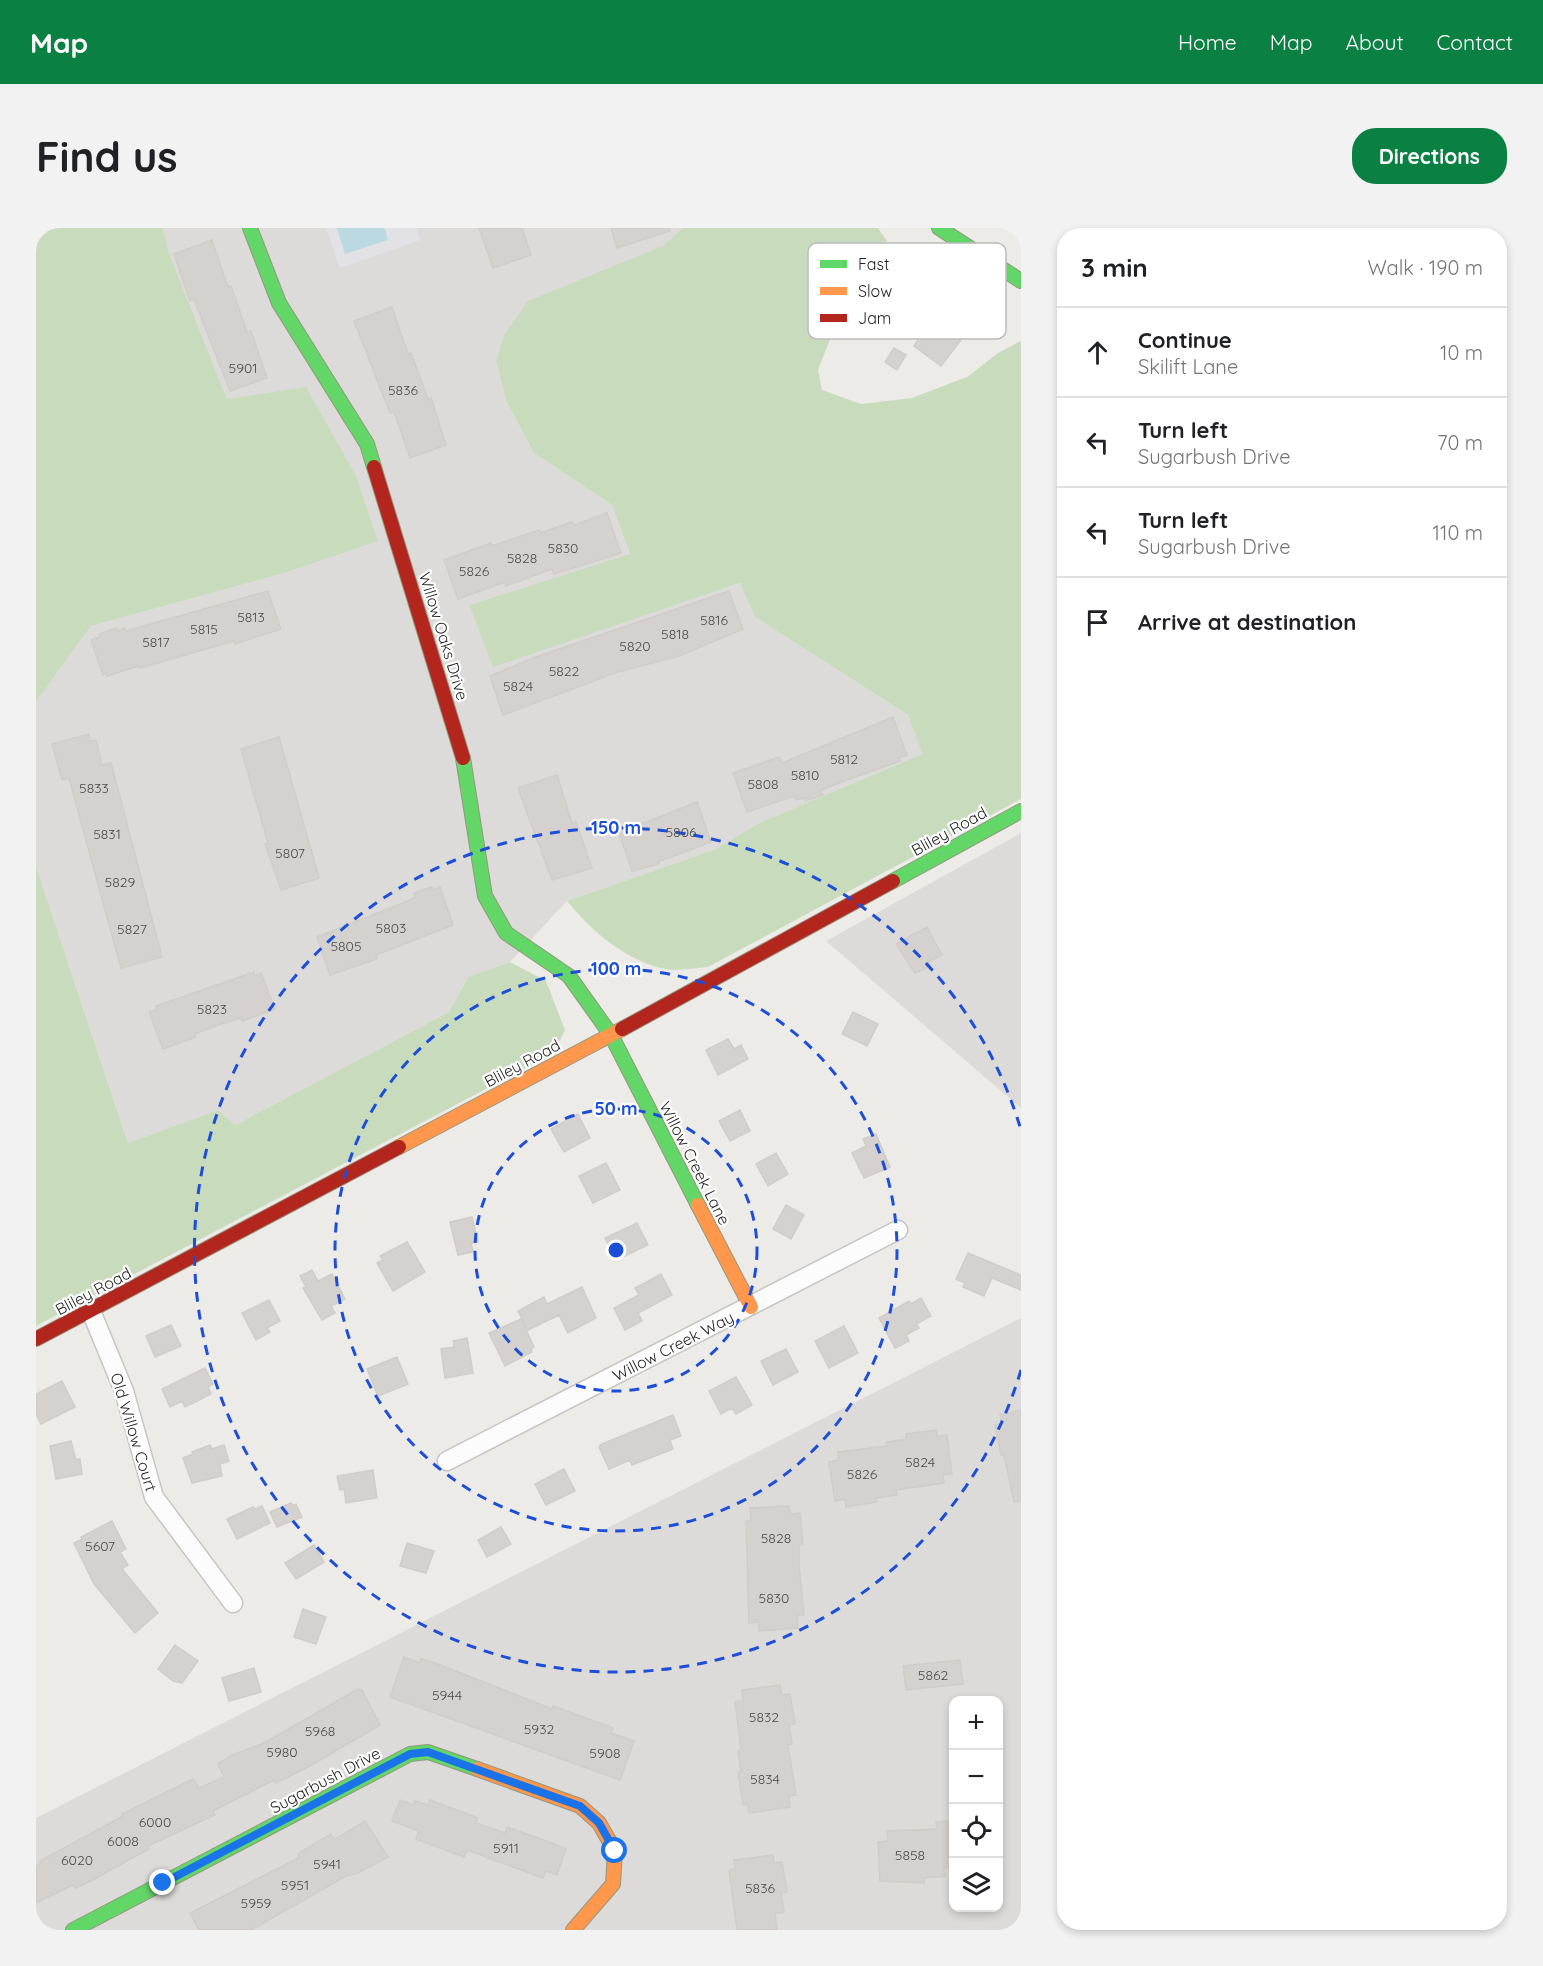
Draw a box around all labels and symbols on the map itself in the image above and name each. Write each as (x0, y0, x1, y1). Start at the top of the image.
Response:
legend (808, 243, 1006, 339)
text: Fast (858, 254, 889, 274)
text: Slow (858, 281, 892, 301)
text: Jam (858, 308, 891, 328)
house number: 5901 (229, 359, 257, 377)
house number: 5836 (388, 381, 418, 399)
house number: 5830 (548, 539, 578, 557)
house number: 5828 (507, 549, 537, 567)
house number: 5826 (459, 562, 490, 580)
street label: Willow Oaks Drive (415, 569, 473, 703)
house number: 5813 (237, 608, 265, 626)
house number: 5816 (700, 611, 728, 629)
house number: 5815 (190, 620, 218, 638)
house number: 5818 (661, 625, 689, 643)
house number: 5817 (142, 633, 170, 651)
house number: 5820 (619, 637, 651, 655)
house number: 5822 (549, 662, 580, 680)
house number: 5824 (503, 677, 533, 695)
house number: 5812 (830, 750, 858, 768)
house number: 5810 (791, 766, 819, 784)
house number: 5808 (747, 775, 779, 793)
house number: 5833 (79, 779, 109, 797)
street label: Bliley Road (908, 802, 990, 860)
text: 150 m (591, 816, 641, 839)
house number: 5806 (665, 823, 697, 841)
house number: 5831 (93, 825, 121, 843)
house number: 5807 (275, 844, 305, 862)
house number: 5829 (105, 873, 136, 891)
house number: 5803 (376, 919, 406, 937)
house number: 5827 (117, 920, 147, 938)
house number: 5805 (330, 937, 362, 955)
text: 100 m (591, 957, 641, 980)
house number: 5823 (197, 1000, 227, 1018)
street label: Bliley Road (481, 1035, 563, 1091)
text: 50 m (594, 1097, 638, 1120)
street label: Willow Creek Lane (655, 1098, 735, 1228)
centre of rings (606, 1240, 626, 1260)
street label: Bliley Road (52, 1263, 134, 1319)
street label: Willow Creek Way (609, 1307, 737, 1385)
street label: Old Willow Court (106, 1370, 162, 1494)
house number: 5824 (905, 1453, 935, 1471)
house number: 5826 (847, 1465, 878, 1483)
house number: 5828 (761, 1529, 791, 1547)
house number: 5607 (85, 1537, 115, 1555)
house number: 5830 (759, 1589, 789, 1607)
house number: 5862 (918, 1666, 948, 1684)
house number: 5944 (432, 1686, 462, 1704)
house number: 5832 (749, 1708, 779, 1726)
house number: 5932 (524, 1720, 555, 1738)
house number: 5968 (305, 1722, 335, 1740)
house number: 5980 (266, 1743, 298, 1761)
street label: Sugarbush Drive (266, 1743, 384, 1817)
house number: 5908 (589, 1744, 621, 1762)
house number: 5834 (750, 1770, 780, 1788)
house number: 6000 (139, 1813, 171, 1831)
house number: 6008 (107, 1832, 139, 1850)
route start (601, 1837, 627, 1863)
house number: 5911 (493, 1839, 519, 1857)
house number: 5858 (895, 1846, 925, 1864)
house number: 6020 (61, 1851, 93, 1869)
house number: 5941 (313, 1855, 341, 1873)
route end (149, 1869, 175, 1895)
house number: 5951 (281, 1876, 309, 1894)
house number: 5836 (745, 1879, 775, 1897)
house number: 5959 (241, 1894, 272, 1912)

